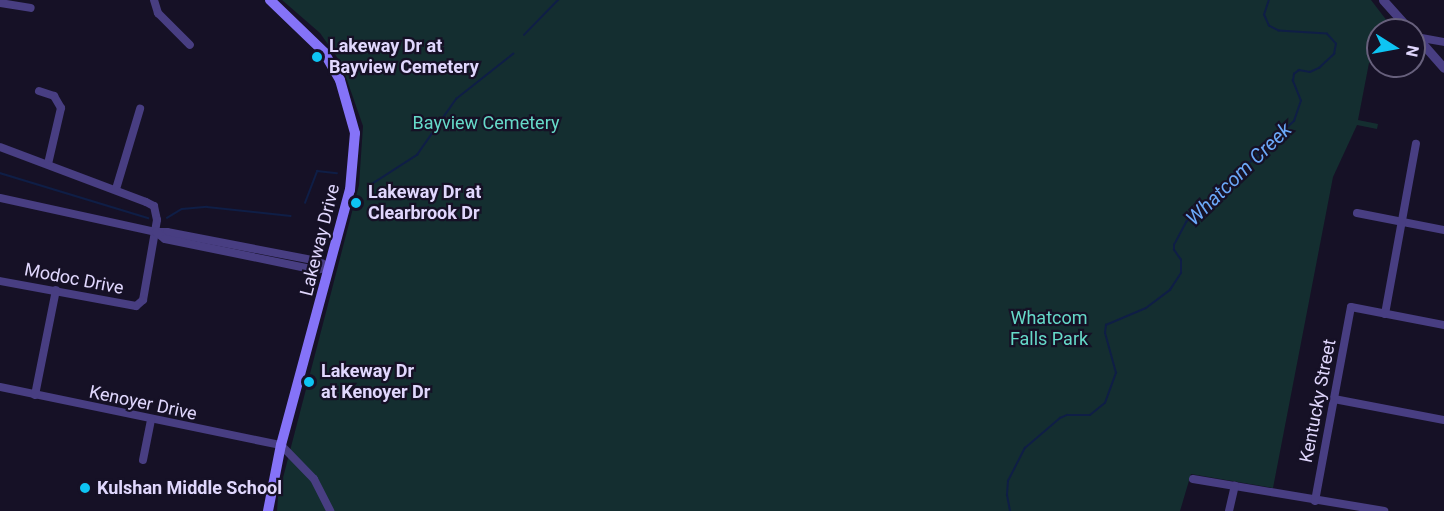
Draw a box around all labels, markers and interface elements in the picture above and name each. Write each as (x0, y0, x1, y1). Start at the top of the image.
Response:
north arrow (1366, 18, 1426, 78)
place label: Lakeway Dr at Bayview Cemetery (329, 36, 479, 78)
text: N (1402, 44, 1423, 58)
marker: Lakeway Dr at Bayview Cemetery (310, 50, 324, 64)
park label: Bayview Cemetery (413, 112, 559, 134)
water label: Whatcom Creek (1181, 118, 1297, 230)
street label: Lakeway Drive (296, 182, 344, 298)
place label: Lakeway Dr at Clearbrook Dr (368, 182, 481, 224)
marker: Lakeway Dr at Clearbrook Dr (349, 196, 363, 210)
street label: Modoc Drive (23, 259, 125, 299)
park label: Whatcom Falls Park (1010, 308, 1088, 350)
street label: Kentucky Street (1295, 337, 1341, 465)
place label: Lakeway Dr at Kenoyer Dr (321, 361, 430, 404)
marker: Lakeway Dr at Kenoyer Dr (302, 375, 316, 389)
street label: Kenoyer Drive (87, 381, 199, 425)
place label: Kulshan Middle School (97, 477, 282, 499)
marker: Kulshan Middle School (78, 481, 92, 495)

